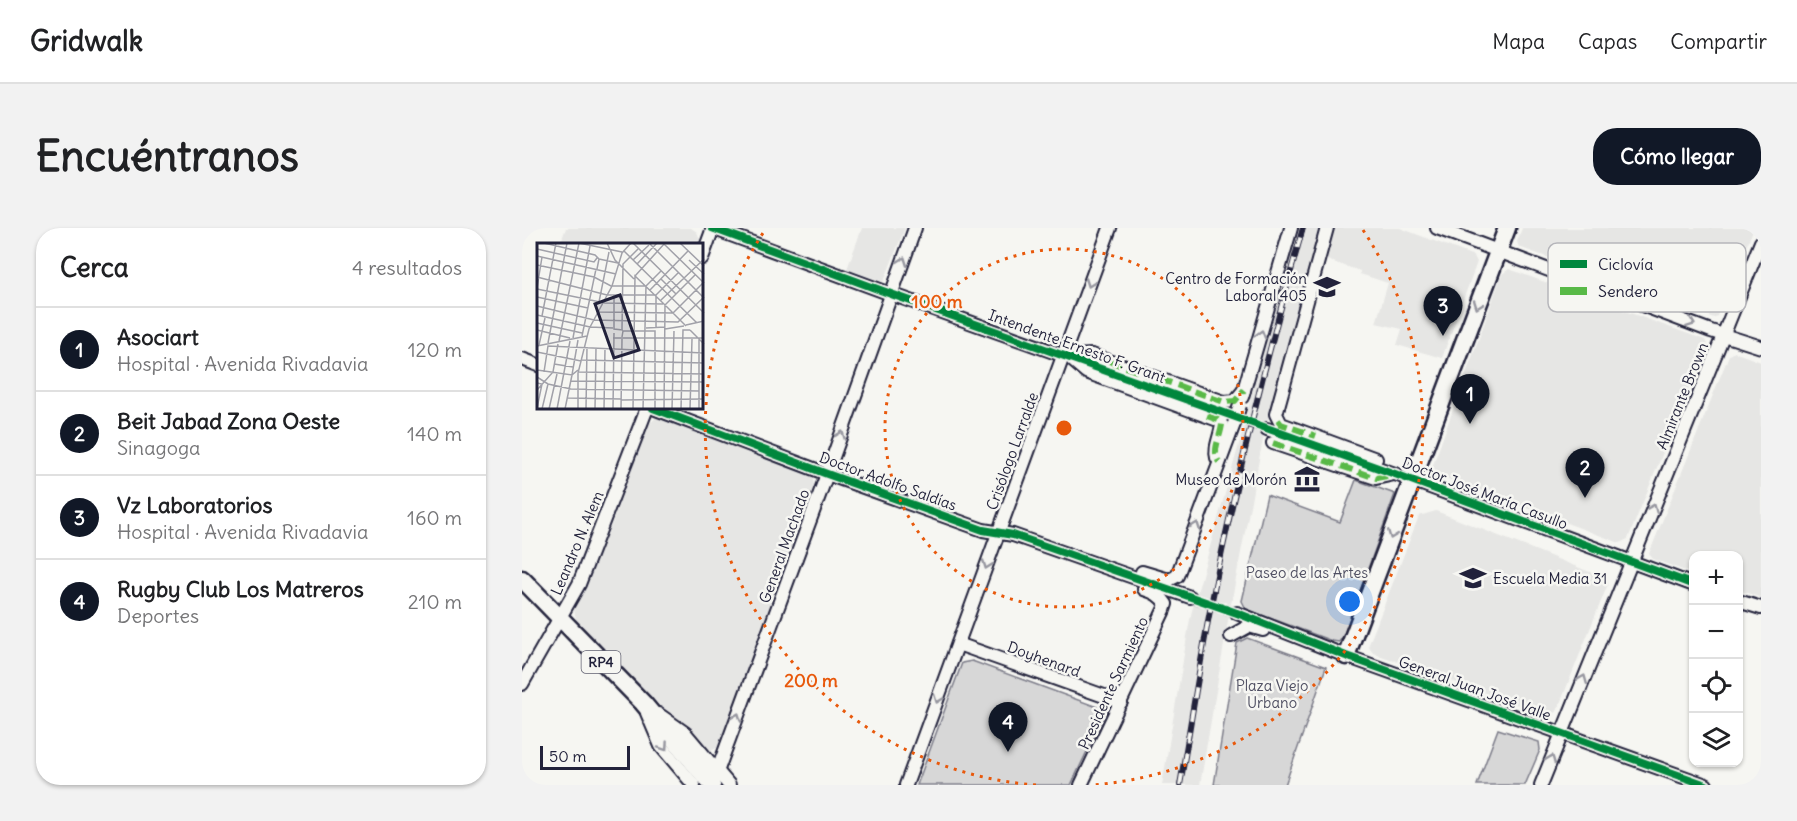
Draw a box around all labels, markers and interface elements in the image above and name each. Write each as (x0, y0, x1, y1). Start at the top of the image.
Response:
text: Gridwalk (30, 23, 143, 59)
text: Mapa (1492, 28, 1545, 55)
text: Capas (1578, 28, 1637, 55)
text: Compartir (1670, 28, 1767, 55)
button: Cómo llegar (1593, 128, 1761, 185)
text: Encuéntranos (36, 130, 299, 182)
inset map (537, 243, 704, 410)
legend (1548, 243, 1746, 312)
text: Cerca (60, 251, 129, 284)
text: Ciclovía (1598, 254, 1653, 274)
text: 4 resultados (352, 255, 462, 280)
one-way arrow (896, 256, 909, 267)
place label: Centro de Formación Laboral 405 (1165, 269, 1307, 305)
school or university icon: Centro de Formación Laboral 405 (1312, 272, 1342, 302)
one-way arrow (1085, 277, 1097, 288)
text: Sendero (1598, 281, 1658, 301)
pin: 3 (1424, 286, 1462, 336)
text: 100 m (912, 290, 963, 313)
one-way arrow (1473, 299, 1485, 310)
street label: Intendente Ernesto F. Grant (986, 305, 1168, 387)
one-way arrow (1684, 316, 1695, 328)
text: Asociart (117, 323, 199, 351)
one-way arrow (1254, 329, 1266, 340)
text: 1 (76, 337, 83, 362)
text: 120 m (408, 337, 462, 362)
street label: Almirante Brown (1652, 339, 1712, 452)
text: Hospital · Avenida Rivadavia (117, 351, 368, 376)
pin: 1 (1450, 374, 1490, 424)
street label: Crisólogo Larralde (982, 389, 1042, 513)
text: Beit Jabad Zona Oeste (117, 407, 340, 435)
centre of rings (1054, 418, 1074, 438)
text: 2 (74, 421, 85, 446)
text: 140 m (407, 421, 462, 446)
one-way arrow (833, 430, 846, 441)
text: Sinagoga (117, 435, 201, 460)
street label: Doctor Adolfo Saldías (817, 447, 959, 515)
pin: 2 (1566, 448, 1604, 498)
street label: Doctor José María Casullo (1400, 453, 1570, 533)
museum icon: Museo de Morón (1292, 464, 1322, 494)
place label: Museo de Morón (1175, 470, 1287, 489)
street label: General Machado (755, 486, 813, 606)
street label: Leandro N. Alem (547, 488, 607, 598)
text: Vz Laboratorios (117, 491, 272, 519)
one-way arrow (1646, 503, 1658, 514)
text: 3 (74, 505, 85, 530)
text: 160 m (407, 505, 462, 530)
text: Hospital · Avenida Rivadavia (117, 519, 368, 544)
one-way arrow (1189, 521, 1201, 532)
one-way arrow (1387, 529, 1399, 540)
map controls (1689, 551, 1743, 767)
button: + (1689, 551, 1743, 605)
one-way arrow (981, 559, 994, 569)
park label: Paseo de las Artes (1246, 563, 1368, 582)
school or university icon: Escuela Media 31 (1458, 563, 1488, 593)
place label: Escuela Media 31 (1493, 569, 1607, 588)
text: Rugby Club Los Matreros (117, 575, 364, 603)
your location (1335, 587, 1364, 616)
text: 4 (74, 589, 85, 614)
text: 210 m (408, 589, 462, 614)
text: Deportes (117, 603, 199, 628)
button: − (1689, 605, 1743, 659)
street label: Presidente Sarmiento (1074, 613, 1152, 753)
street label: Doyhenard (1005, 637, 1083, 681)
road number: RP4 (582, 651, 620, 673)
street label: General Juan José Valle (1396, 652, 1554, 724)
button: locate (1689, 659, 1743, 713)
text: 200 m (784, 669, 838, 692)
one-way arrow (1576, 675, 1588, 686)
park label: Plaza Viejo Urbano (1236, 676, 1308, 712)
one-way arrow (932, 693, 945, 704)
pin: 4 (988, 702, 1028, 752)
one-way arrow (730, 712, 743, 723)
button: layers (1689, 713, 1743, 767)
one-way arrow (656, 741, 667, 752)
scale bar (540, 743, 630, 770)
text: 50 m (549, 746, 587, 766)
one-way arrow (1544, 754, 1556, 765)

